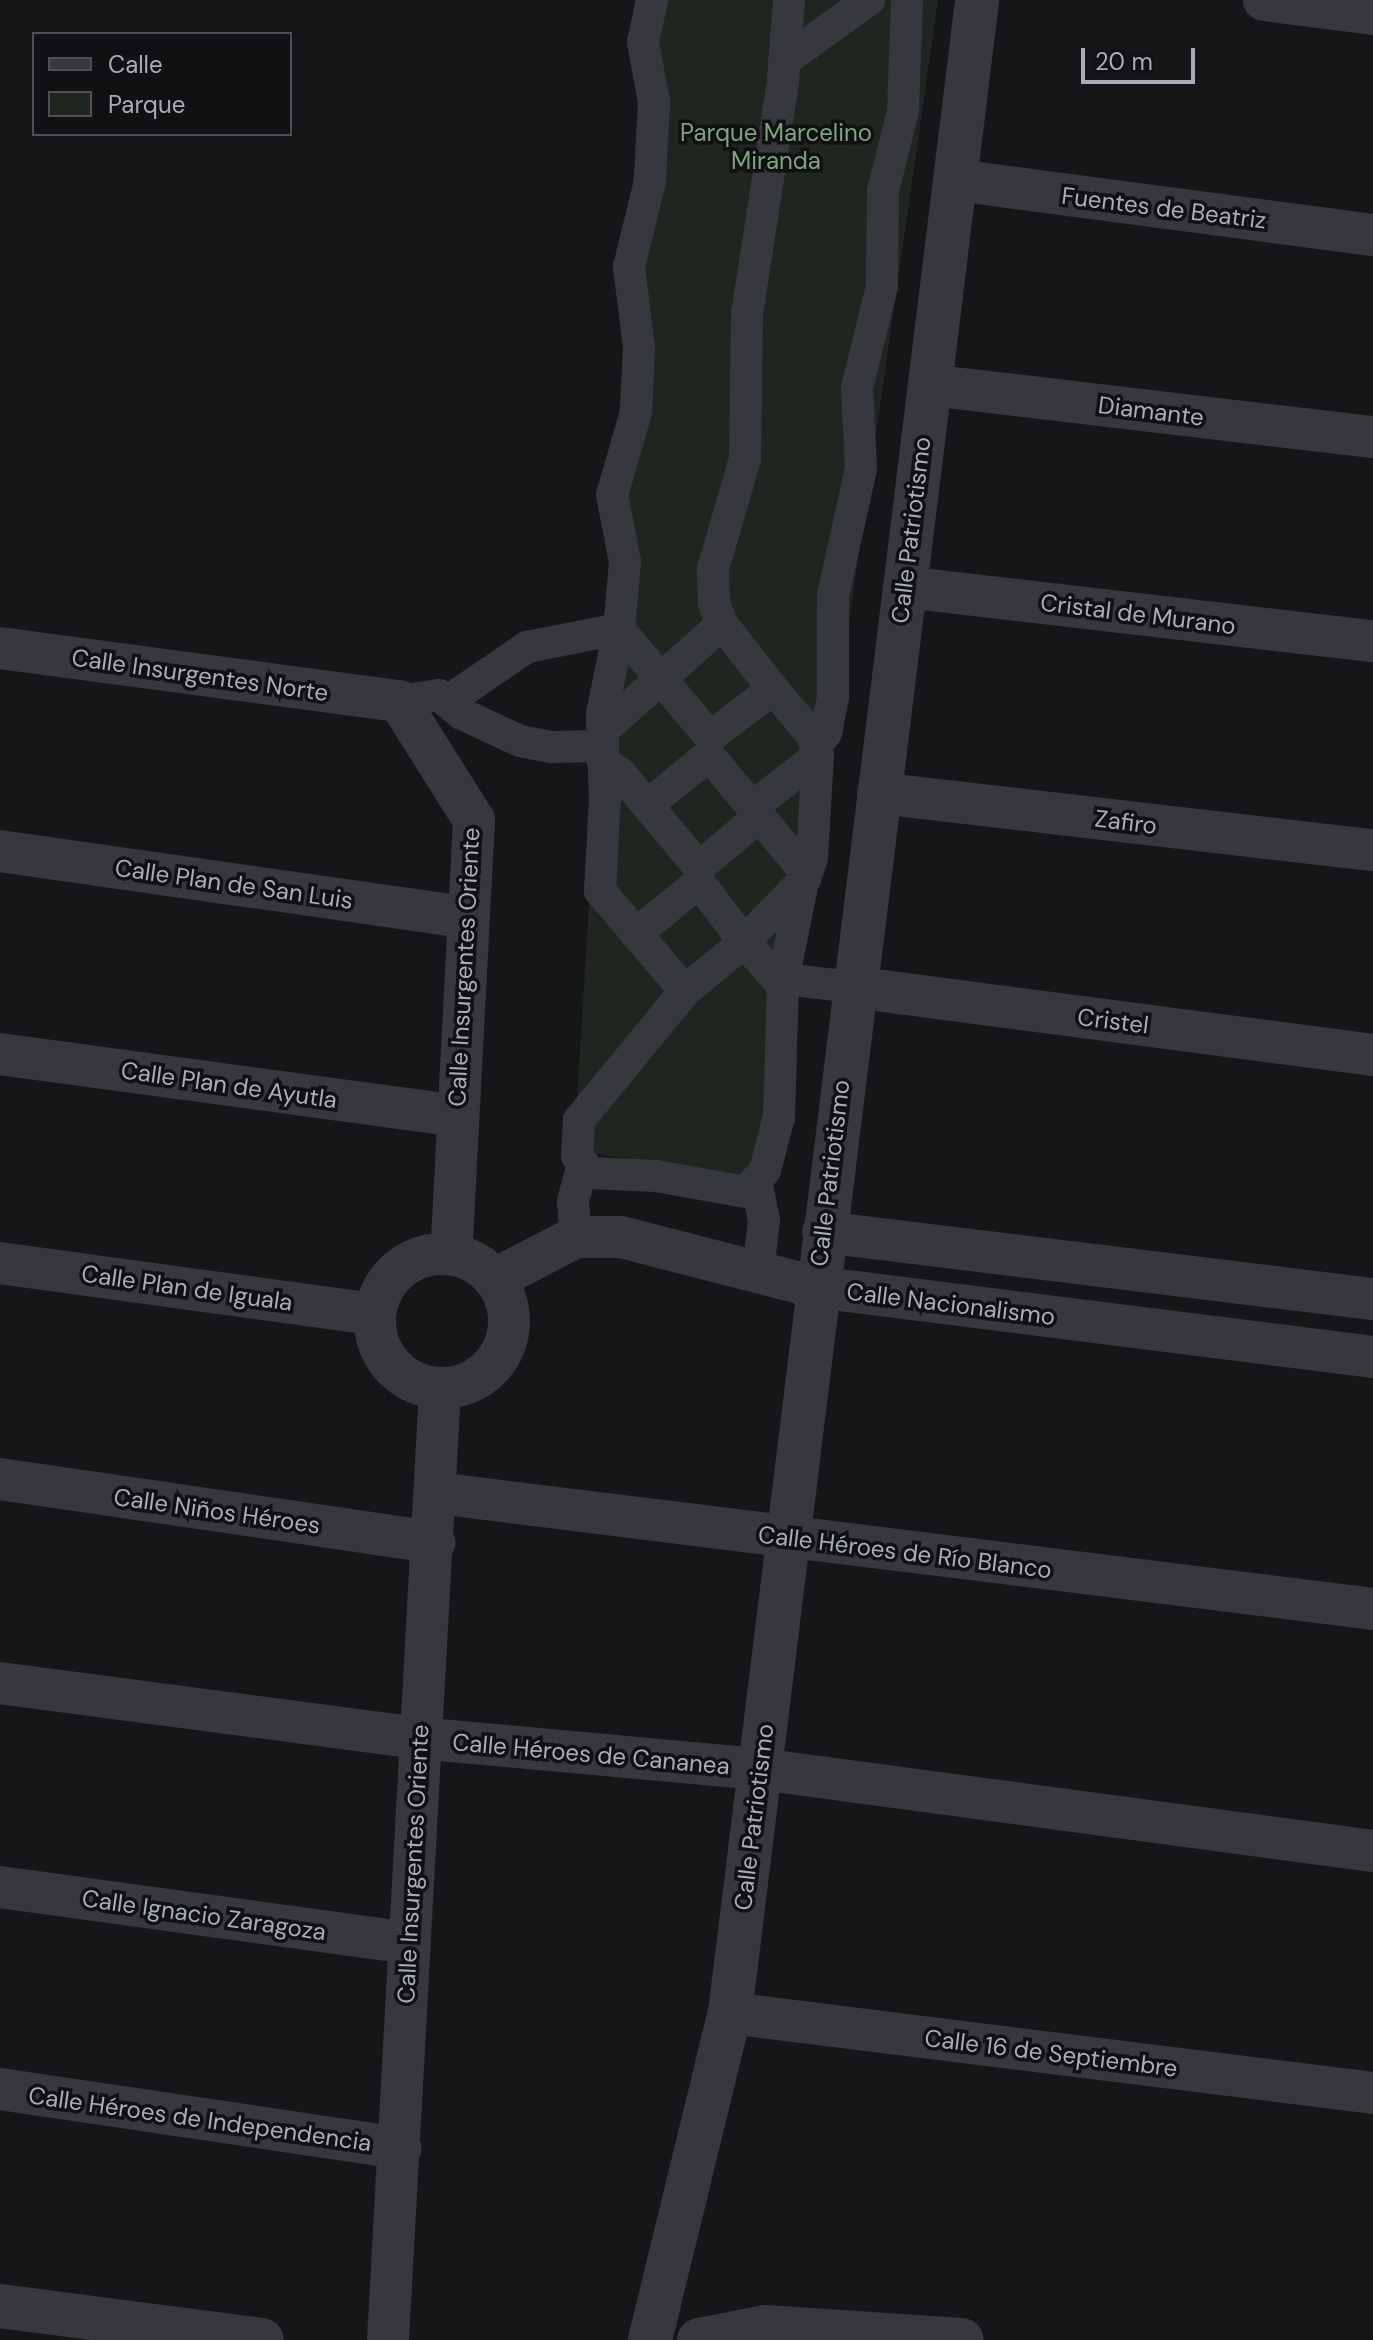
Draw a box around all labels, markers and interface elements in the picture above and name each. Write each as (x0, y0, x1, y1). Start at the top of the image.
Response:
legend (32, 32, 292, 136)
scale bar (1085, 32, 1199, 82)
text: 20 m (1095, 46, 1153, 77)
text: Calle (108, 49, 163, 80)
text: Parque (108, 89, 185, 120)
park label: Parque Marcelino Miranda (680, 119, 872, 175)
street label: Fuentes de Beatriz (1060, 181, 1268, 235)
street label: Diamante (1097, 390, 1205, 432)
street label: Calle Patriotismo (885, 435, 937, 625)
street label: Cristal de Murano (1039, 588, 1237, 640)
street label: Calle Insurgentes Norte (70, 643, 330, 707)
street label: Zafiro (1093, 804, 1159, 840)
street label: Calle Insurgentes Oriente (442, 827, 486, 1107)
street label: Calle Plan de San Luis (113, 853, 355, 915)
street label: Cristel (1076, 1002, 1150, 1040)
street label: Calle Plan de Ayutla (119, 1056, 339, 1114)
street label: Calle Patriotismo (804, 1078, 856, 1268)
street label: Calle Plan de Iguala (80, 1259, 294, 1317)
street label: Calle Nacionalismo (845, 1277, 1057, 1331)
street label: Calle Niños Héroes (112, 1482, 322, 1540)
street label: Calle Héroes de Río Blanco (757, 1520, 1053, 1584)
street label: Calle Patriotismo (728, 1722, 780, 1912)
street label: Calle Insurgentes Oriente (391, 1724, 435, 2004)
street label: Calle Héroes de Cananea (451, 1728, 731, 1780)
street label: Calle Ignacio Zaragoza (80, 1884, 328, 1946)
street label: Calle 16 de Septiembre (923, 2023, 1179, 2083)
street label: Calle Héroes de Independencia (27, 2081, 373, 2157)

